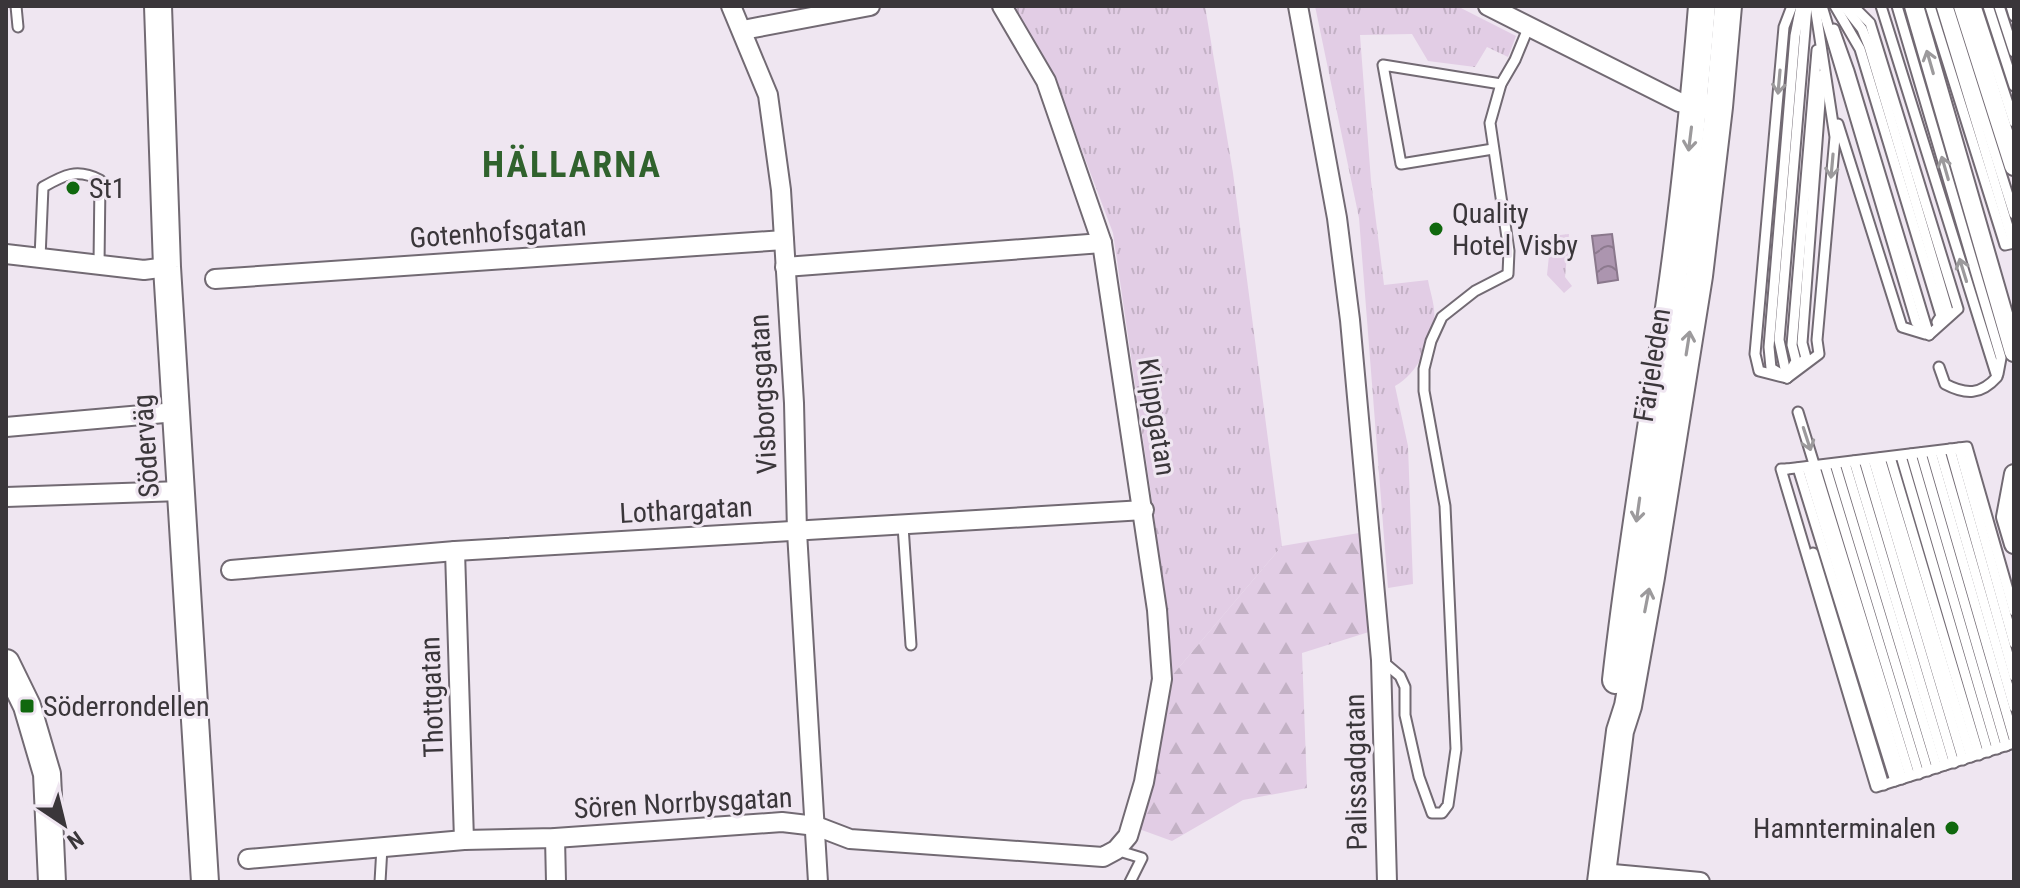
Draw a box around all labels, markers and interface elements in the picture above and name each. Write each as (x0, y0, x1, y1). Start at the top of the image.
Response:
one-way arrow (1922, 50, 1937, 76)
one-way arrow (1771, 68, 1786, 95)
one-way arrow (1682, 126, 1697, 152)
district label: HÄLLARNA (482, 144, 662, 186)
one-way arrow (1825, 152, 1840, 179)
one-way arrow (1937, 155, 1952, 181)
place label: St1 (89, 172, 126, 205)
marker: St1 (64, 179, 82, 197)
place label: Quality Hotel Visby (1452, 197, 1578, 262)
street label: Gotenhofsgatan (408, 209, 588, 255)
marker: Quality Hotel Visby (1427, 220, 1445, 238)
one-way arrow (1955, 258, 1970, 283)
street label: Färjeleden (1627, 306, 1677, 424)
street label: Visborgsgatan (742, 313, 784, 475)
one-way arrow (1681, 331, 1696, 356)
street label: Klippgatan (1131, 356, 1183, 478)
street label: Söderväg (126, 393, 166, 499)
one-way arrow (1800, 427, 1815, 452)
street label: Lothargatan (619, 490, 753, 530)
one-way arrow (1630, 497, 1645, 522)
one-way arrow (1641, 588, 1656, 613)
street label: Thottgatan (413, 636, 451, 758)
place label: Söderrondellen (43, 690, 210, 723)
street label: Palissadgatan (1338, 693, 1374, 851)
marker: Söderrondellen (18, 697, 36, 715)
street label: Sören Norrbysgatan (573, 781, 793, 825)
north arrow (24, 784, 104, 864)
place label: Hamnterminalen (1753, 812, 1936, 845)
marker: Hamnterminalen (1943, 819, 1961, 837)
text: N (62, 826, 88, 854)

